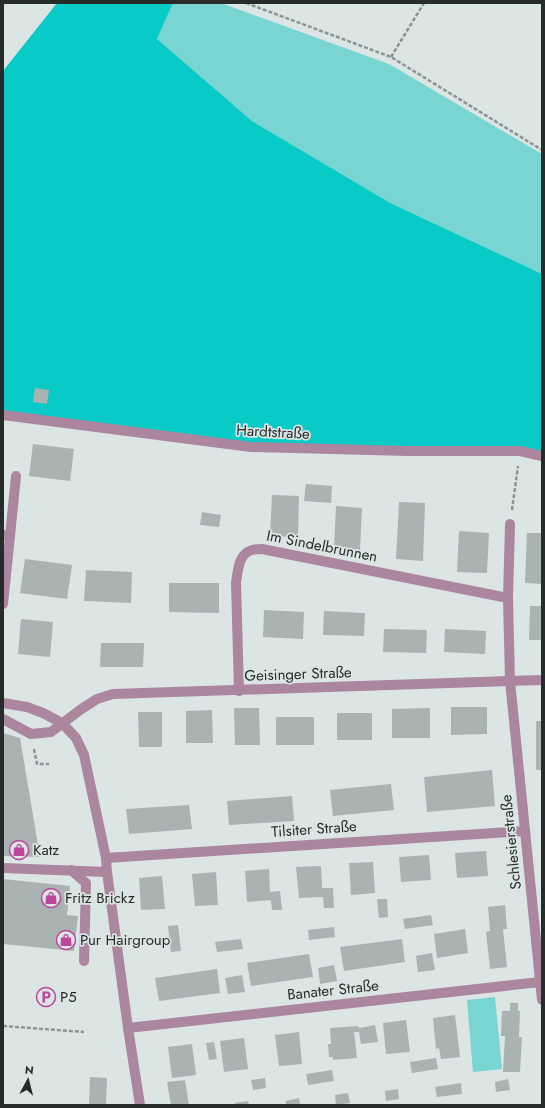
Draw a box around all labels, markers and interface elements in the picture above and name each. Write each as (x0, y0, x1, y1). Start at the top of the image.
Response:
street label: Hardtstraße (236, 419, 311, 445)
street label: Im Sindelbrunnen (265, 524, 379, 568)
street label: Geisinger Straße (244, 661, 352, 687)
street label: Schlesierstraße (495, 793, 527, 891)
street label: Tilsiter Straße (271, 815, 358, 843)
shop icon: Katz (8, 839, 30, 861)
place label: Katz (33, 839, 59, 861)
shop icon: Fritz Brickz (40, 887, 62, 909)
place label: Fritz Brickz (65, 887, 135, 909)
shop icon: Pur Hairgroup (55, 929, 77, 951)
place label: Pur Hairgroup (80, 929, 171, 951)
street label: Banater Straße (286, 974, 380, 1006)
parking icon: P5 (35, 986, 57, 1008)
place label: P5 (60, 986, 77, 1008)
north arrow (8, 1060, 48, 1100)
text: N (24, 1062, 35, 1079)

